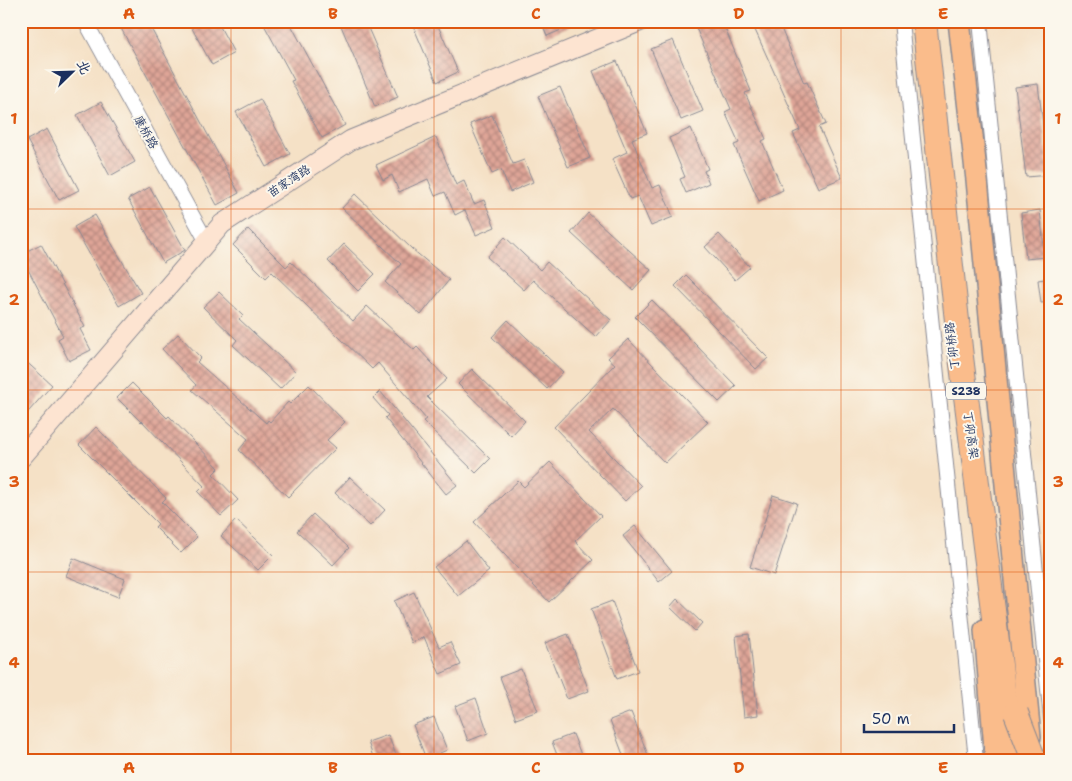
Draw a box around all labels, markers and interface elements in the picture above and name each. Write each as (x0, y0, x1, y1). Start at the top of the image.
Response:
text: A (123, 3, 135, 24)
text: B (328, 3, 338, 24)
text: C (531, 3, 541, 24)
text: D (733, 3, 745, 24)
text: E (938, 3, 948, 24)
north arrow (48, 48, 98, 98)
text: 北 (73, 57, 95, 77)
text: 1 (10, 108, 18, 129)
text: 1 (1054, 108, 1062, 129)
street label: 康桥路 (130, 112, 162, 152)
street label: 苗家湾路 (265, 161, 313, 201)
text: 2 (8, 289, 20, 310)
text: 2 (1052, 289, 1064, 310)
street label: 丁卯桥路 (941, 321, 963, 371)
road number: S238 (946, 382, 986, 400)
street label: 丁卯高架 (960, 410, 982, 460)
text: 3 (8, 471, 20, 492)
text: 3 (1052, 471, 1064, 492)
text: 4 (8, 652, 20, 673)
text: 4 (1052, 652, 1064, 673)
scale bar (864, 701, 954, 733)
text: 50 m (872, 709, 910, 729)
text: A (123, 757, 135, 778)
text: B (328, 757, 338, 778)
text: C (531, 757, 541, 778)
text: D (733, 757, 745, 778)
text: E (938, 757, 948, 778)

